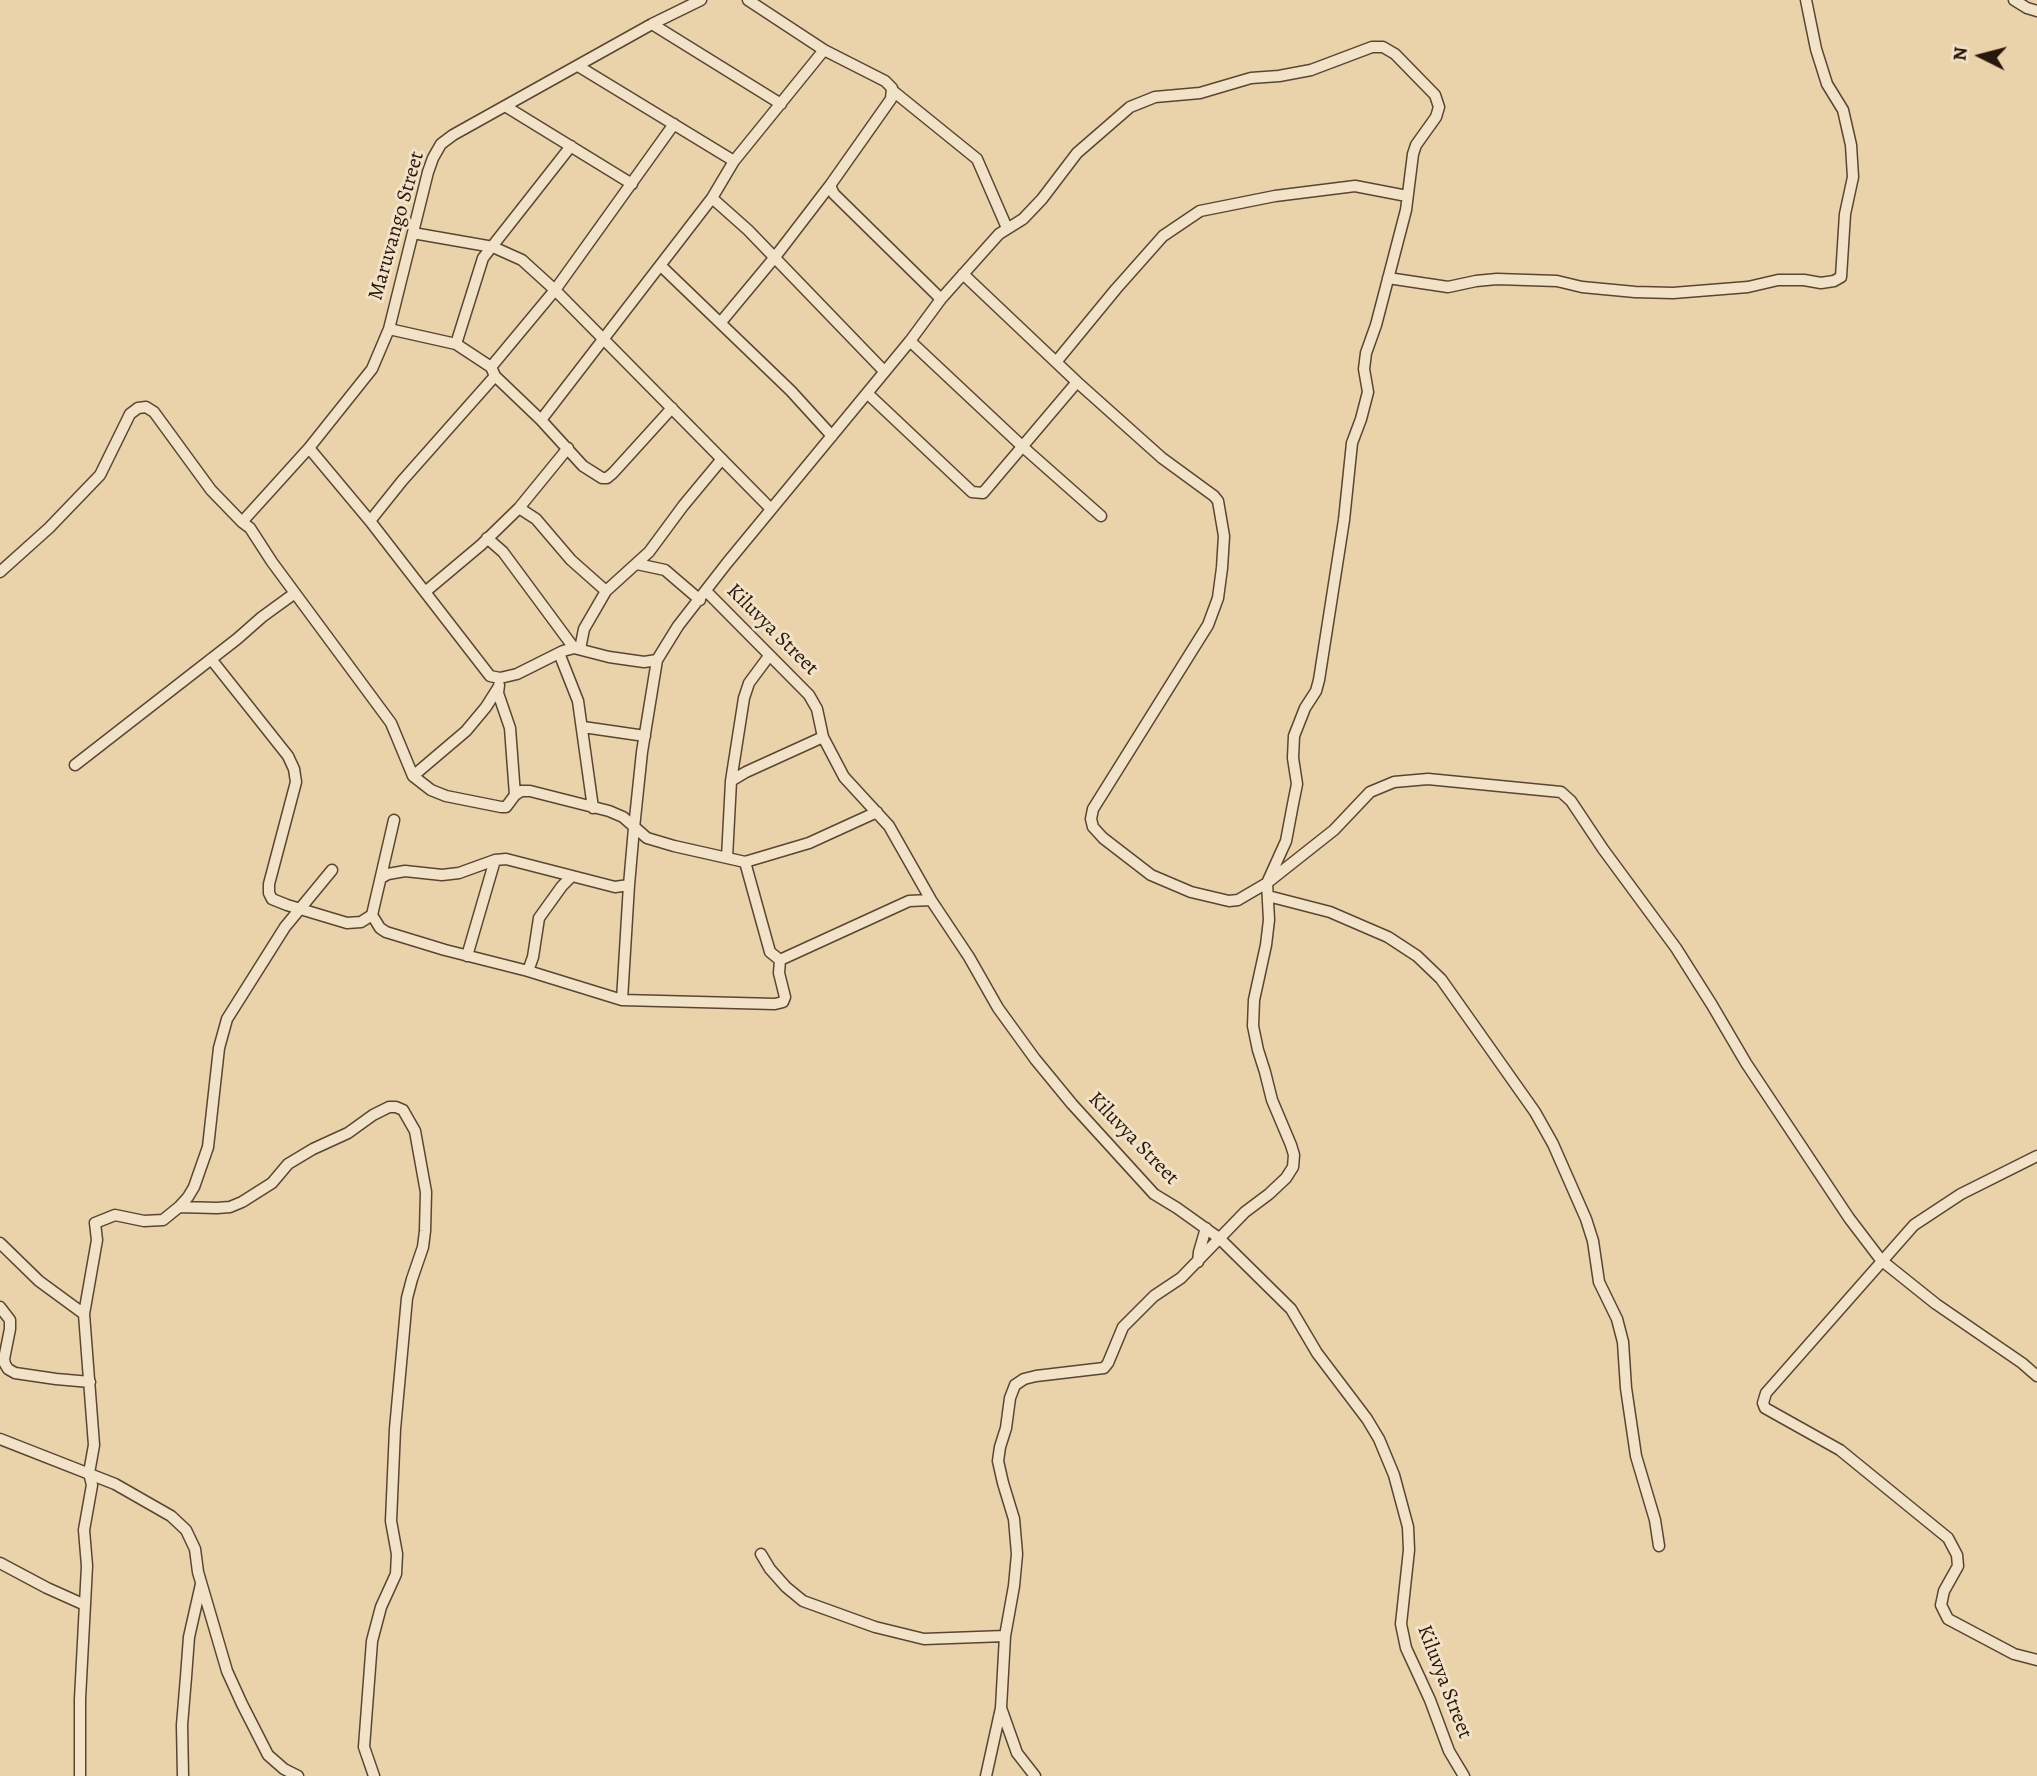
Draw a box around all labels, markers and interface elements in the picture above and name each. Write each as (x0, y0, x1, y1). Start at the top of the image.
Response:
north arrow (1946, 21, 2016, 91)
text: N (1946, 46, 1974, 62)
street label: Maruvango Street (364, 149, 430, 303)
street label: Kiluvya Street (721, 579, 823, 681)
street label: Kiluvya Street (1082, 1087, 1184, 1191)
street label: Kiluvya Street (1411, 1622, 1477, 1742)

